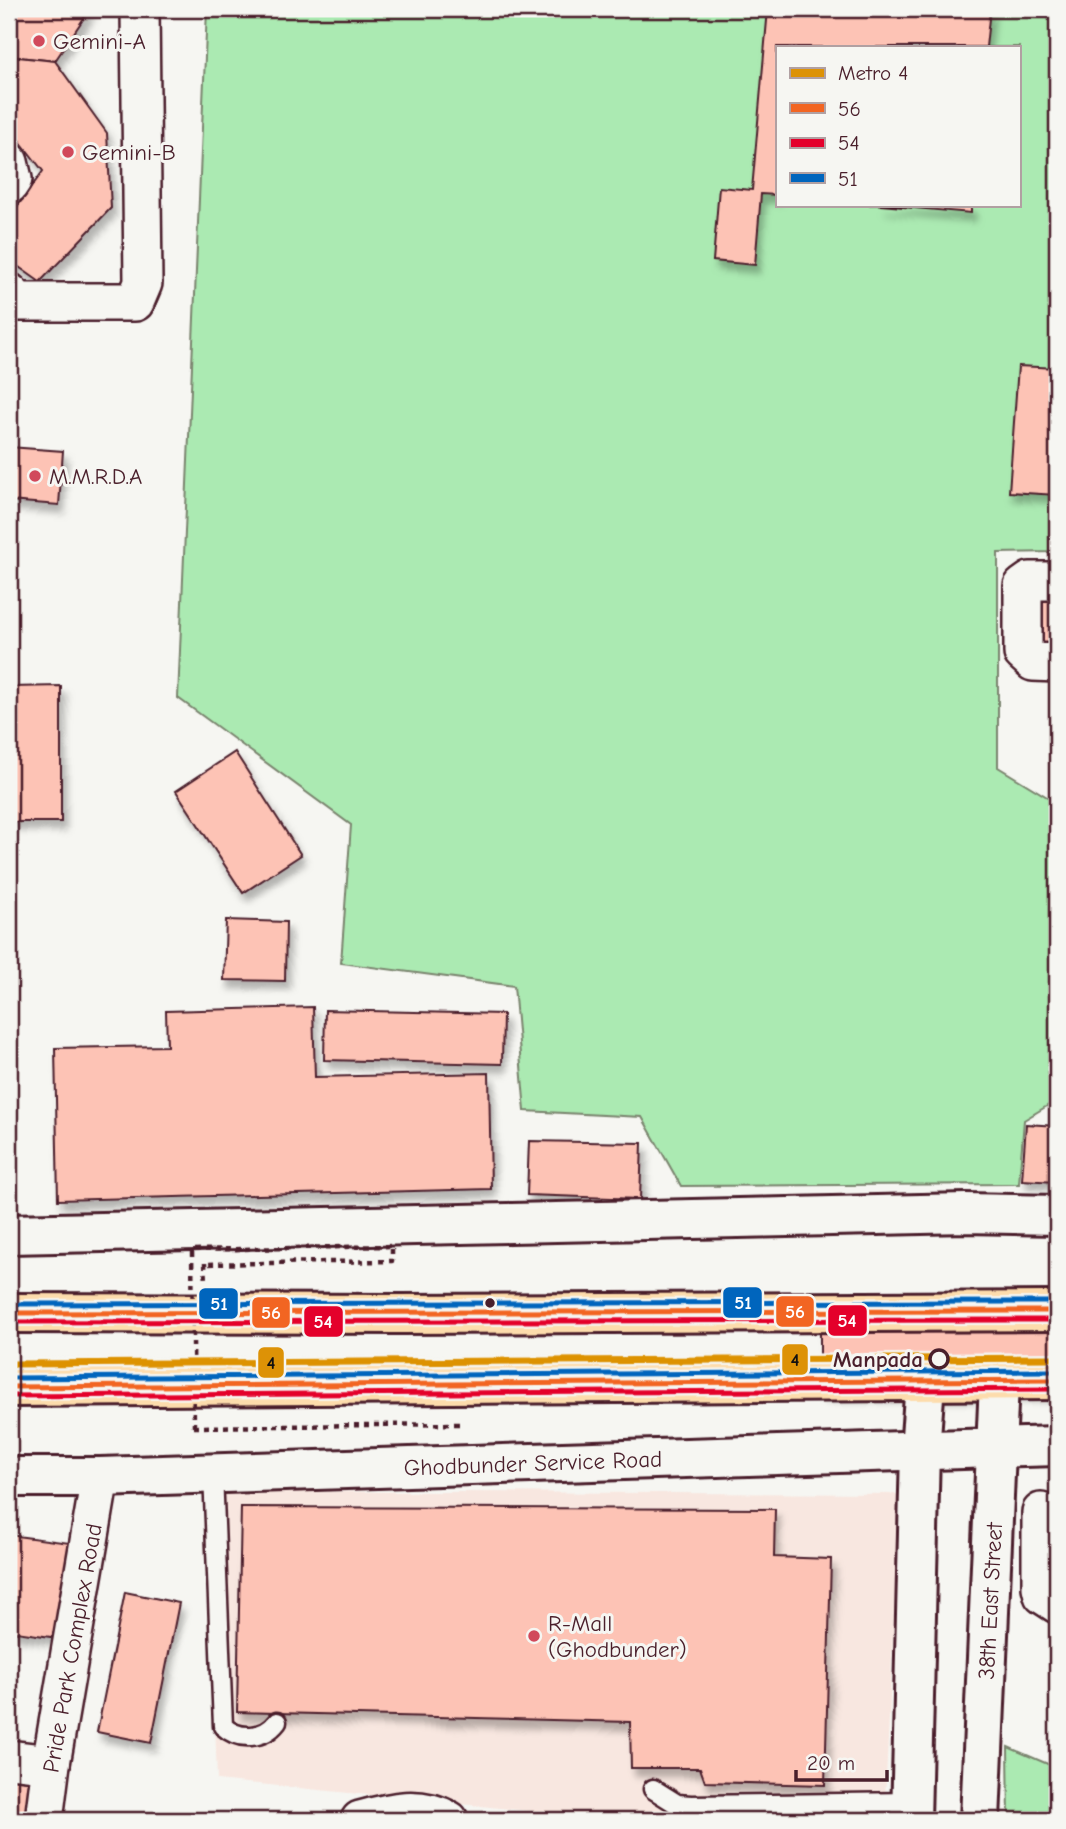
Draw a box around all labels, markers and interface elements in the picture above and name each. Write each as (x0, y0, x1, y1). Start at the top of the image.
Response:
place label: Gemini-A (53, 28, 146, 55)
marker: Gemini-A (31, 33, 47, 49)
legend (776, 46, 1020, 206)
text: Metro 4 (838, 61, 908, 85)
text: 56 (838, 97, 861, 121)
text: 54 (838, 131, 860, 155)
place label: Gemini-B (82, 139, 176, 166)
marker: Gemini-B (60, 144, 76, 160)
text: 51 (838, 167, 858, 191)
place label: M.M.R.D.A (49, 463, 142, 490)
marker: M.M.R.D.A (27, 468, 43, 484)
line badge: 51 (722, 1286, 763, 1319)
line badge: 51 (198, 1287, 239, 1320)
text: 51 (734, 1292, 752, 1314)
text: 51 (210, 1293, 228, 1315)
line badge: 56 (775, 1295, 815, 1328)
line badge: 56 (251, 1296, 291, 1329)
unlabelled marker (483, 1296, 497, 1310)
text: 56 (785, 1301, 805, 1323)
text: 56 (261, 1302, 281, 1324)
line badge: 54 (827, 1304, 868, 1337)
line badge: 54 (303, 1305, 344, 1338)
text: 54 (837, 1310, 857, 1332)
text: 54 (313, 1311, 333, 1333)
line badge: 4 (781, 1343, 809, 1376)
line badge: 4 (257, 1346, 285, 1379)
place label: Manpada (833, 1346, 923, 1373)
text: 4 (791, 1349, 800, 1371)
marker: Manpada (929, 1349, 949, 1369)
text: 4 (267, 1352, 276, 1374)
street label: Ghodbunder Service Road (403, 1445, 663, 1482)
street label: 38th East Street (973, 1520, 1008, 1680)
street label: Pride Park Complex Road (37, 1521, 108, 1775)
place label: R-Mall (Ghodbunder) (548, 1610, 687, 1663)
marker: R-Mall (Ghodbunder) (526, 1628, 542, 1644)
scale bar (796, 1738, 888, 1782)
text: 20 m (807, 1751, 855, 1775)

